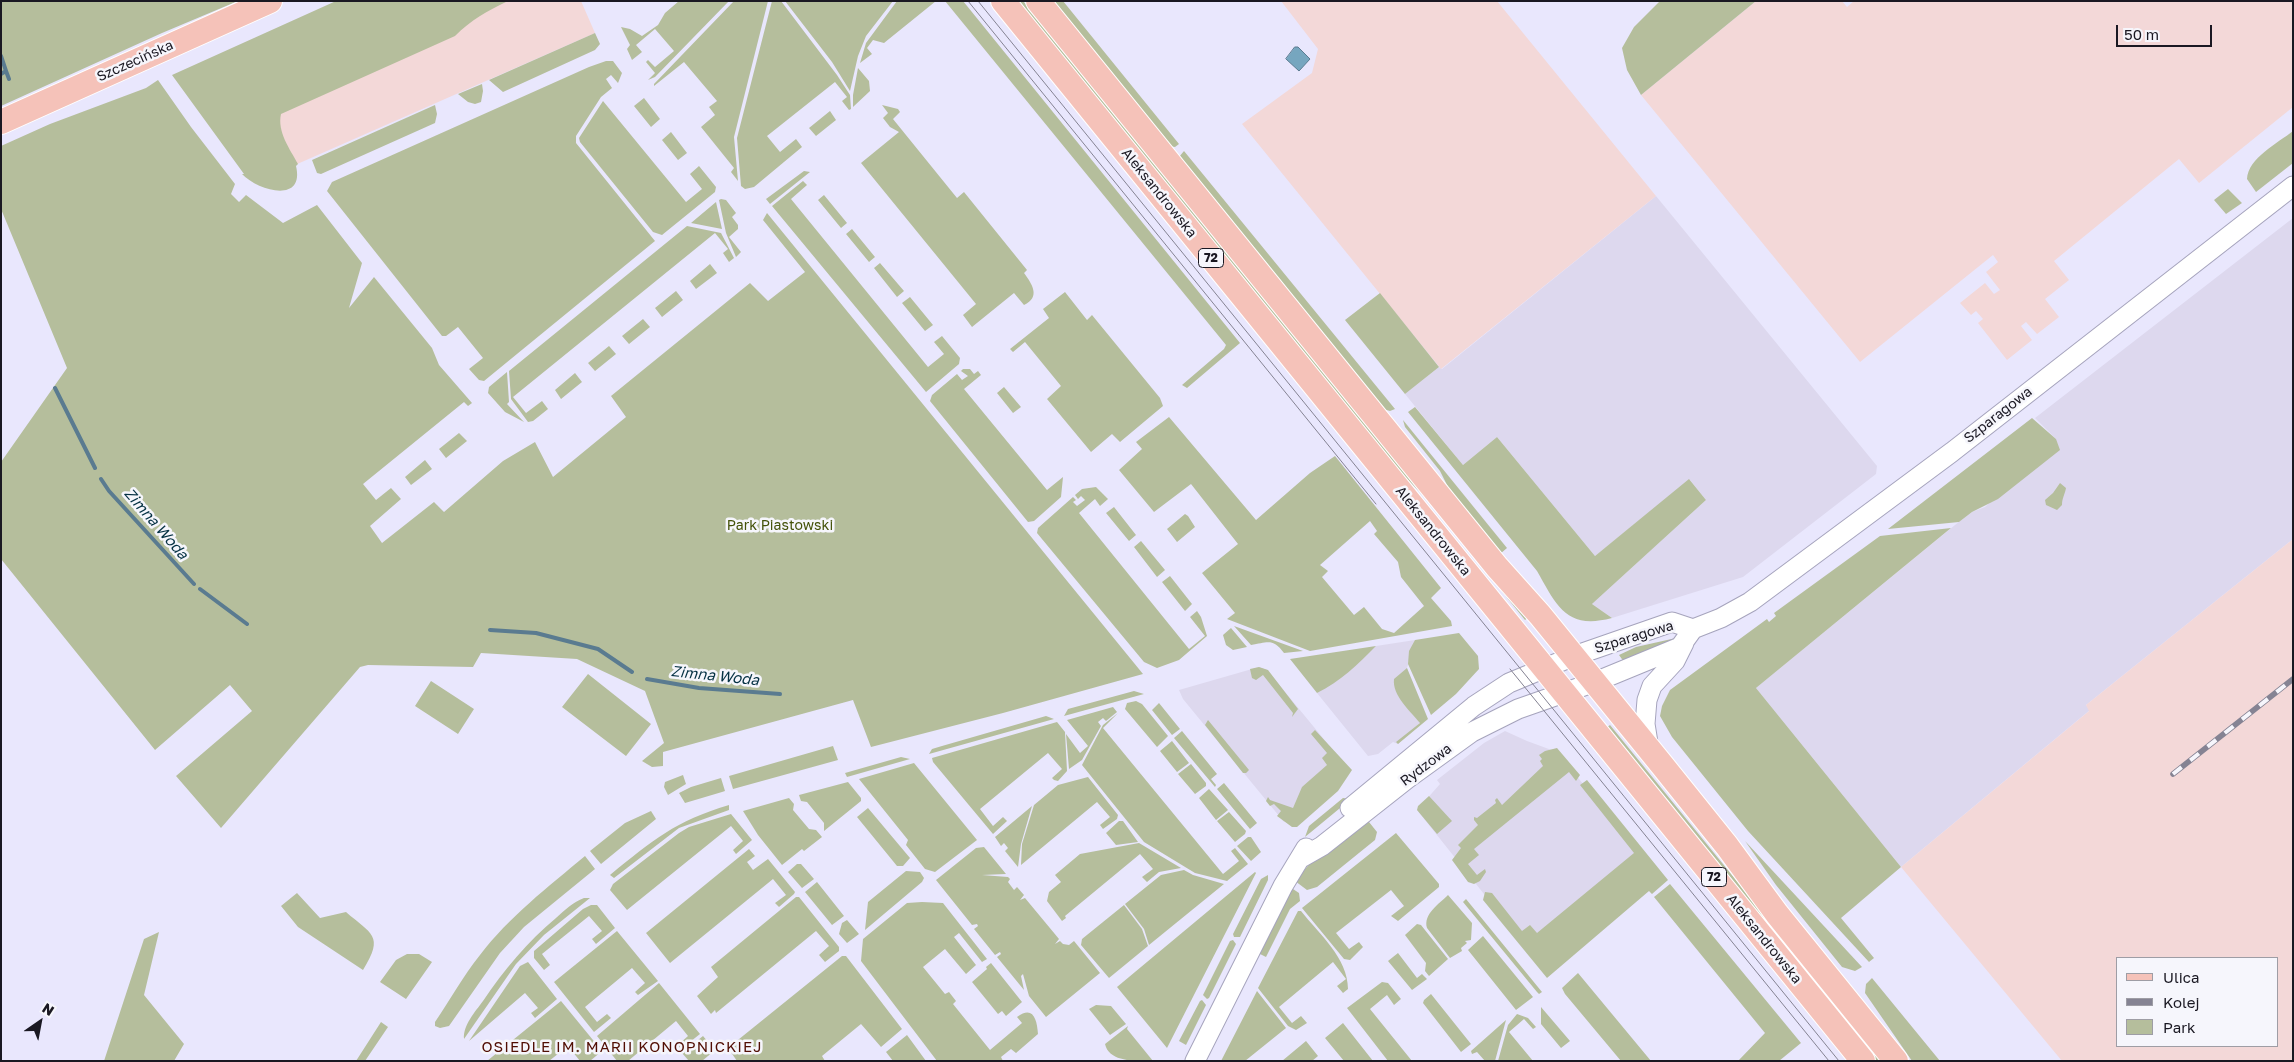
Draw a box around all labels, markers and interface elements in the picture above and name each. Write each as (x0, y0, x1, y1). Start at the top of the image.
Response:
scale bar (2119, 15, 2215, 47)
text: 50 m (2124, 25, 2159, 43)
street label: Szczecińska (94, 37, 176, 85)
street label: Aleksandrowska (1118, 145, 1200, 241)
road number: 72 (1198, 248, 1224, 268)
street label: Szparagowa (1961, 383, 2035, 447)
street label: Aleksandrowska (1392, 483, 1474, 579)
water label: Zimna Woda (120, 485, 192, 563)
park label: Park Piastowski (727, 518, 833, 534)
street label: Szparagowa (1593, 617, 1675, 657)
water label: Zimna Woda (670, 662, 760, 690)
street label: Rydzowa (1397, 740, 1455, 790)
road number: 72 (1702, 868, 1726, 886)
street label: Aleksandrowska (1723, 891, 1805, 987)
legend (2116, 957, 2279, 1047)
text: Ulica (2163, 968, 2199, 986)
text: Kolej (2163, 993, 2199, 1011)
north arrow (15, 997, 65, 1047)
text: N (39, 999, 58, 1019)
text: Park (2163, 1018, 2195, 1036)
district label: OSIEDLE IM. MARII KONOPNICKIEJ (478, 1038, 766, 1056)

